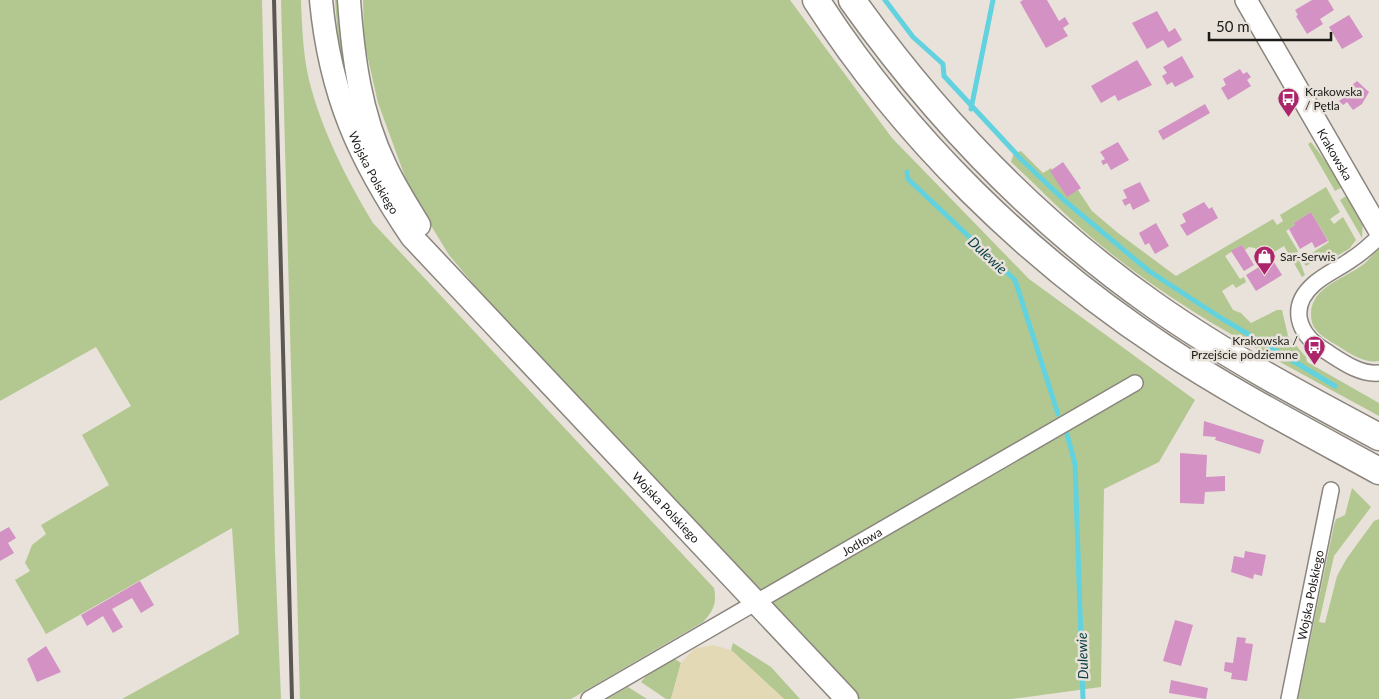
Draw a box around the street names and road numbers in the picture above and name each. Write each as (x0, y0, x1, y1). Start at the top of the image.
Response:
street label: Krakowska (1314, 126, 1356, 183)
street label: Wojska Polskiego (346, 129, 402, 217)
street label: Wojska Polskiego (629, 469, 703, 546)
street label: Jodłowa (839, 524, 885, 559)
street label: Wojska Polskiego (1293, 548, 1326, 642)

